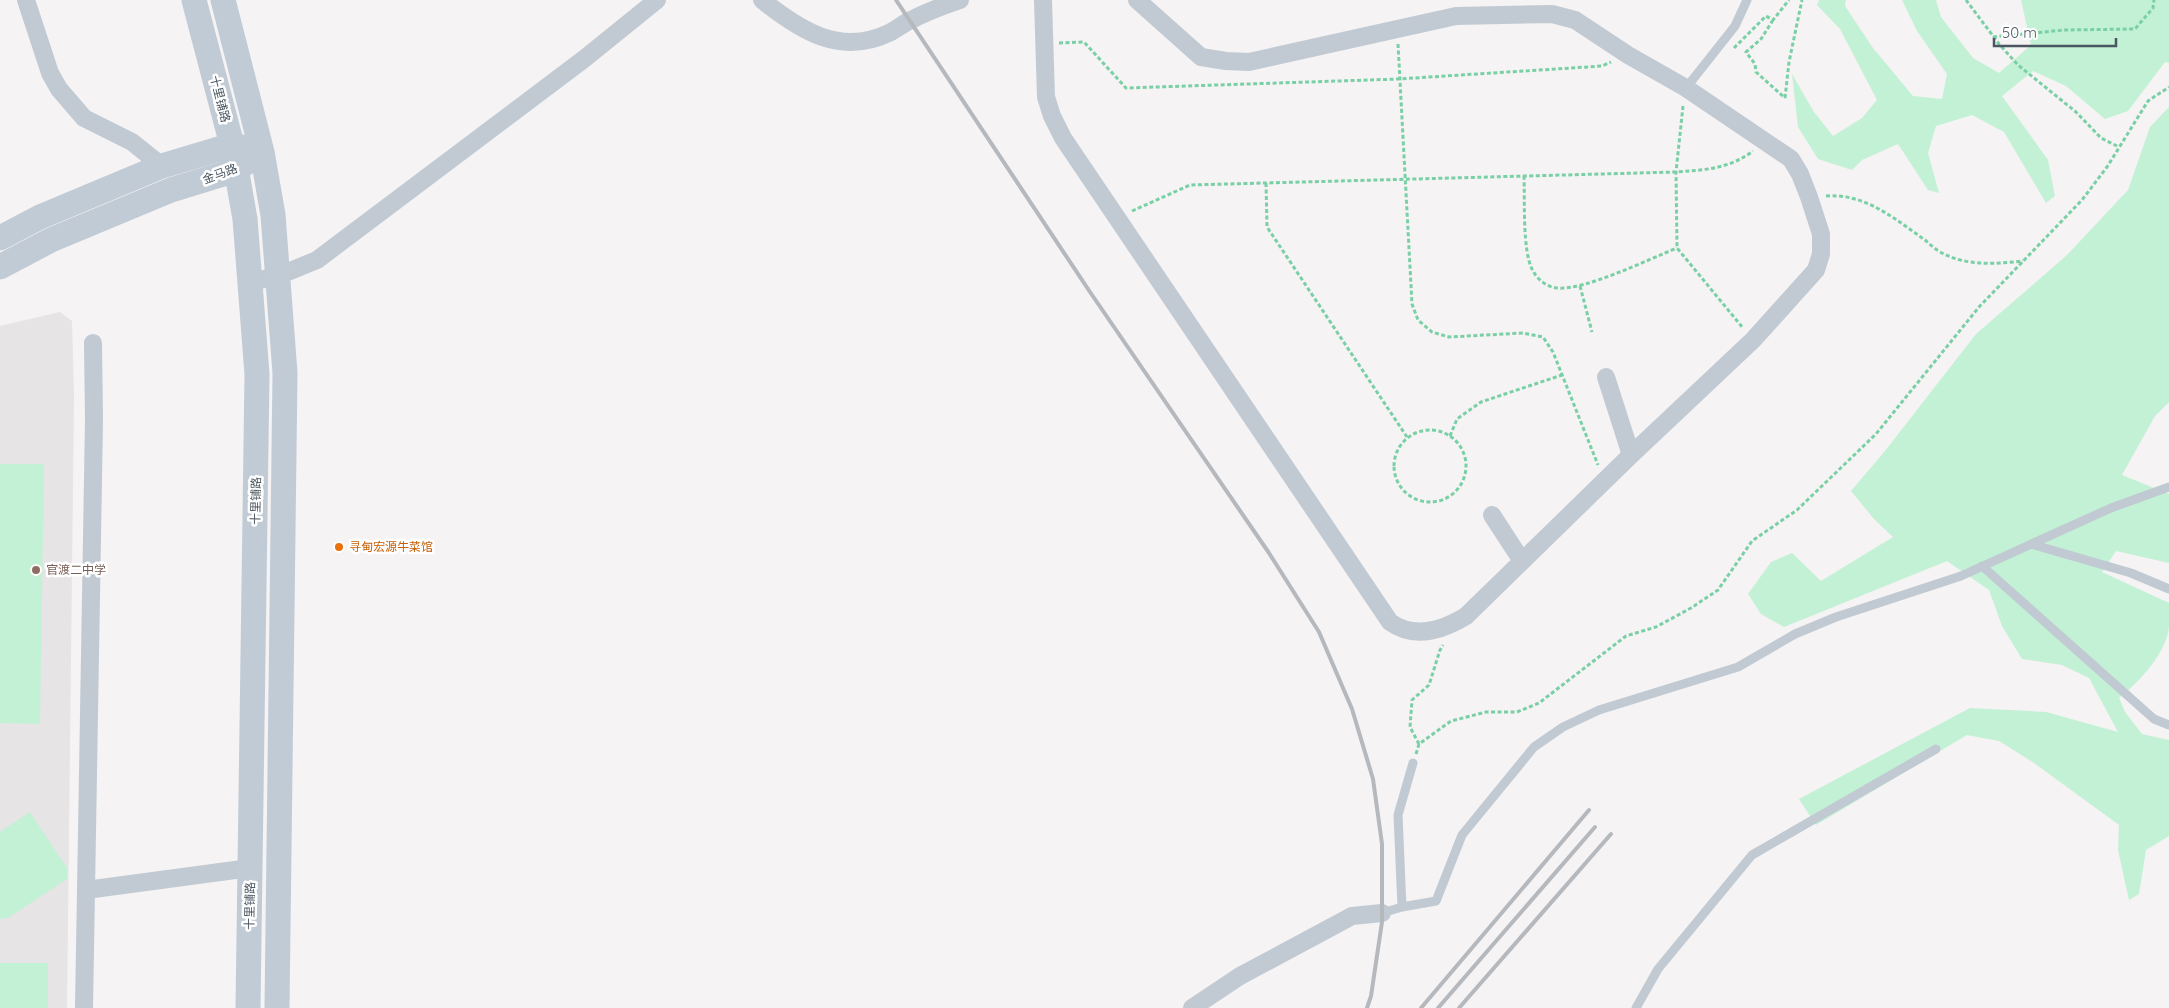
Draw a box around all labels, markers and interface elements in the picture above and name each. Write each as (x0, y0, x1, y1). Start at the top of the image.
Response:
scale bar (1994, 15, 2116, 47)
text: 50 m (2002, 23, 2037, 42)
street label: 十里铺路 (207, 74, 234, 124)
street label: 金马路 (200, 160, 239, 187)
street label: 十里铺路 (248, 477, 263, 525)
place label: 寻甸宏源牛菜馆 (349, 539, 433, 554)
marker: 寻甸宏源牛菜馆 (333, 541, 345, 553)
place label: 官渡二中学 (46, 562, 106, 577)
marker: 官渡二中学 (30, 564, 42, 576)
street label: 十里铺路 (242, 882, 257, 930)

